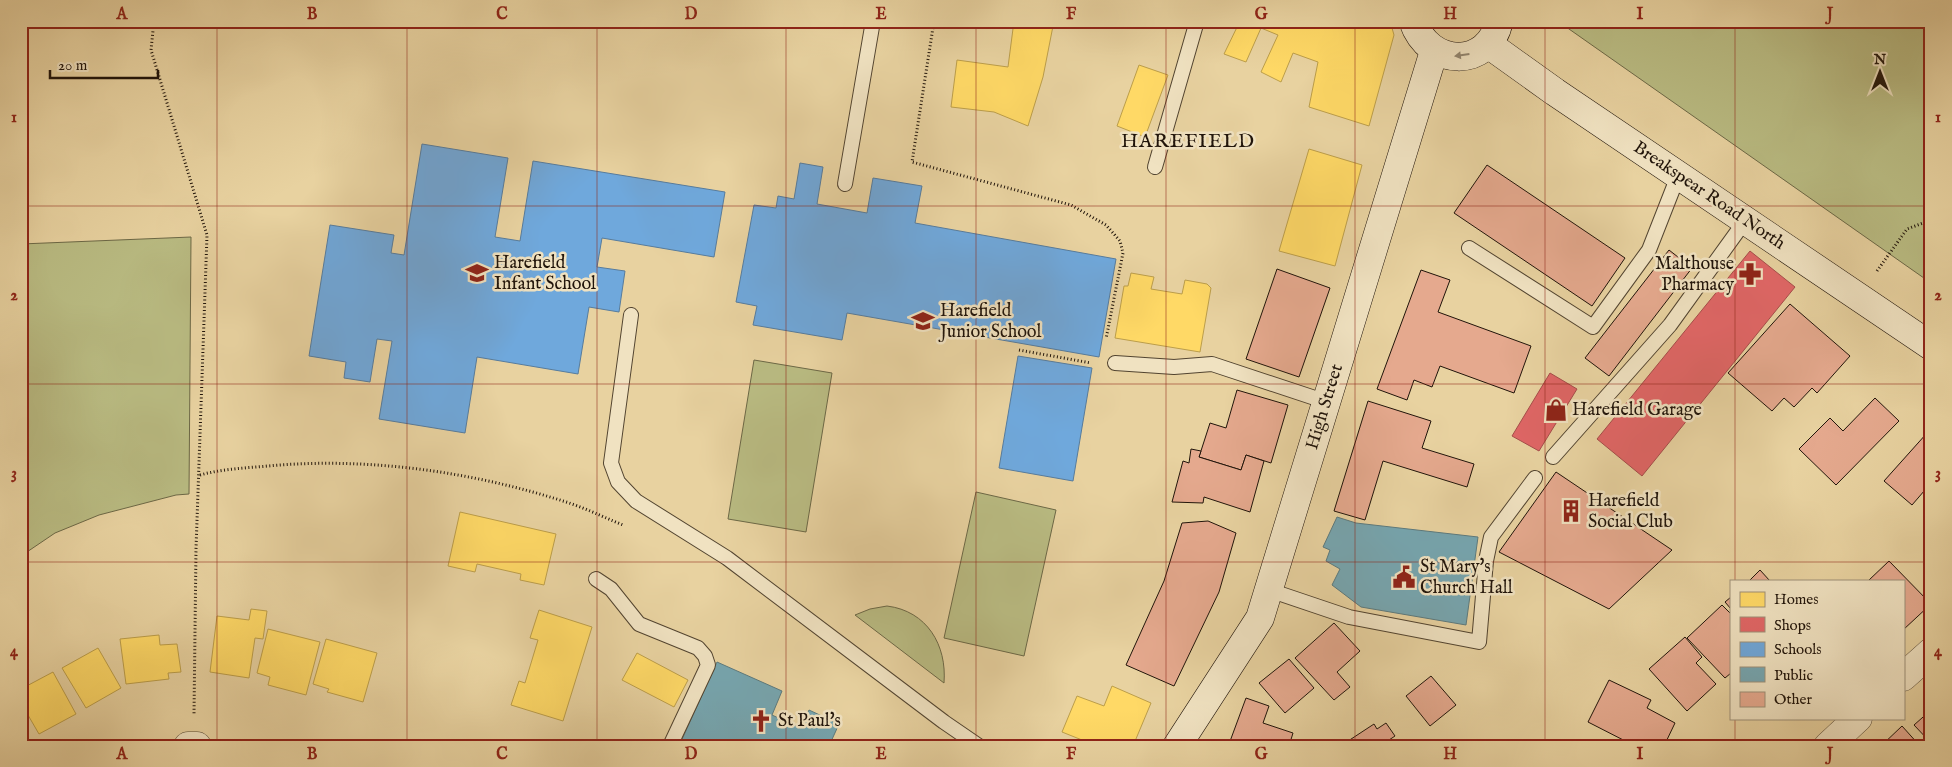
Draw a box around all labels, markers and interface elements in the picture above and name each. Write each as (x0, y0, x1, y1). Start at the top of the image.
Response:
text: A (116, 5, 129, 25)
text: B (307, 5, 318, 25)
text: C (496, 5, 508, 25)
text: D (685, 5, 698, 25)
text: E (875, 5, 887, 25)
text: F (1066, 5, 1077, 25)
text: G (1255, 5, 1268, 25)
text: H (1443, 5, 1457, 25)
text: I (1637, 5, 1644, 25)
text: J (1825, 5, 1834, 25)
scale bar (50, 48, 158, 80)
north arrow (1854, 48, 1904, 98)
one-way arrow (1454, 51, 1470, 59)
text: N (1873, 51, 1886, 69)
text: 20 m (58, 56, 88, 75)
text: 1 (11, 108, 17, 128)
text: 1 (1935, 108, 1941, 128)
district label: HAREFIELD (1121, 129, 1255, 154)
street label: Breakspear Road North (1629, 137, 1790, 256)
place label: Harefield Infant School (494, 252, 596, 296)
place label: Malthouse Pharmacy (1655, 253, 1734, 297)
school or university icon: Harefield Infant School (464, 260, 490, 286)
pharmacy icon: Malthouse Pharmacy (1737, 261, 1763, 287)
text: 2 (10, 286, 18, 306)
text: 2 (1934, 286, 1942, 306)
place label: Harefield Junior School (938, 300, 1041, 344)
school or university icon: Harefield Junior School (910, 308, 936, 334)
street label: High Street (1301, 361, 1349, 453)
shop icon: Harefield Garage (1543, 397, 1569, 423)
place label: Harefield Garage (1572, 399, 1702, 422)
text: 3 (11, 464, 17, 484)
text: 3 (1935, 464, 1941, 484)
place label: Harefield Social Club (1588, 490, 1673, 534)
building icon: Harefield Social Club (1558, 498, 1584, 524)
place label: St Mary's Church Hall (1420, 556, 1513, 600)
public building icon: St Mary's Church Hall (1391, 564, 1417, 590)
legend (1730, 580, 1904, 720)
text: Homes (1774, 590, 1818, 609)
text: Shops (1774, 616, 1811, 635)
text: Schools (1774, 640, 1822, 659)
text: 4 (10, 642, 19, 662)
text: 4 (1934, 642, 1943, 662)
text: Public (1774, 666, 1813, 685)
text: Other (1774, 690, 1812, 709)
church icon: St Paul's (748, 708, 774, 734)
place label: St Paul's (778, 710, 841, 733)
text: A (116, 745, 129, 765)
text: B (307, 745, 318, 765)
text: C (496, 745, 508, 765)
text: D (685, 745, 698, 765)
text: E (875, 745, 887, 765)
text: F (1066, 745, 1077, 765)
text: G (1255, 745, 1268, 765)
text: H (1443, 745, 1457, 765)
text: I (1637, 745, 1644, 765)
text: J (1825, 745, 1834, 765)

